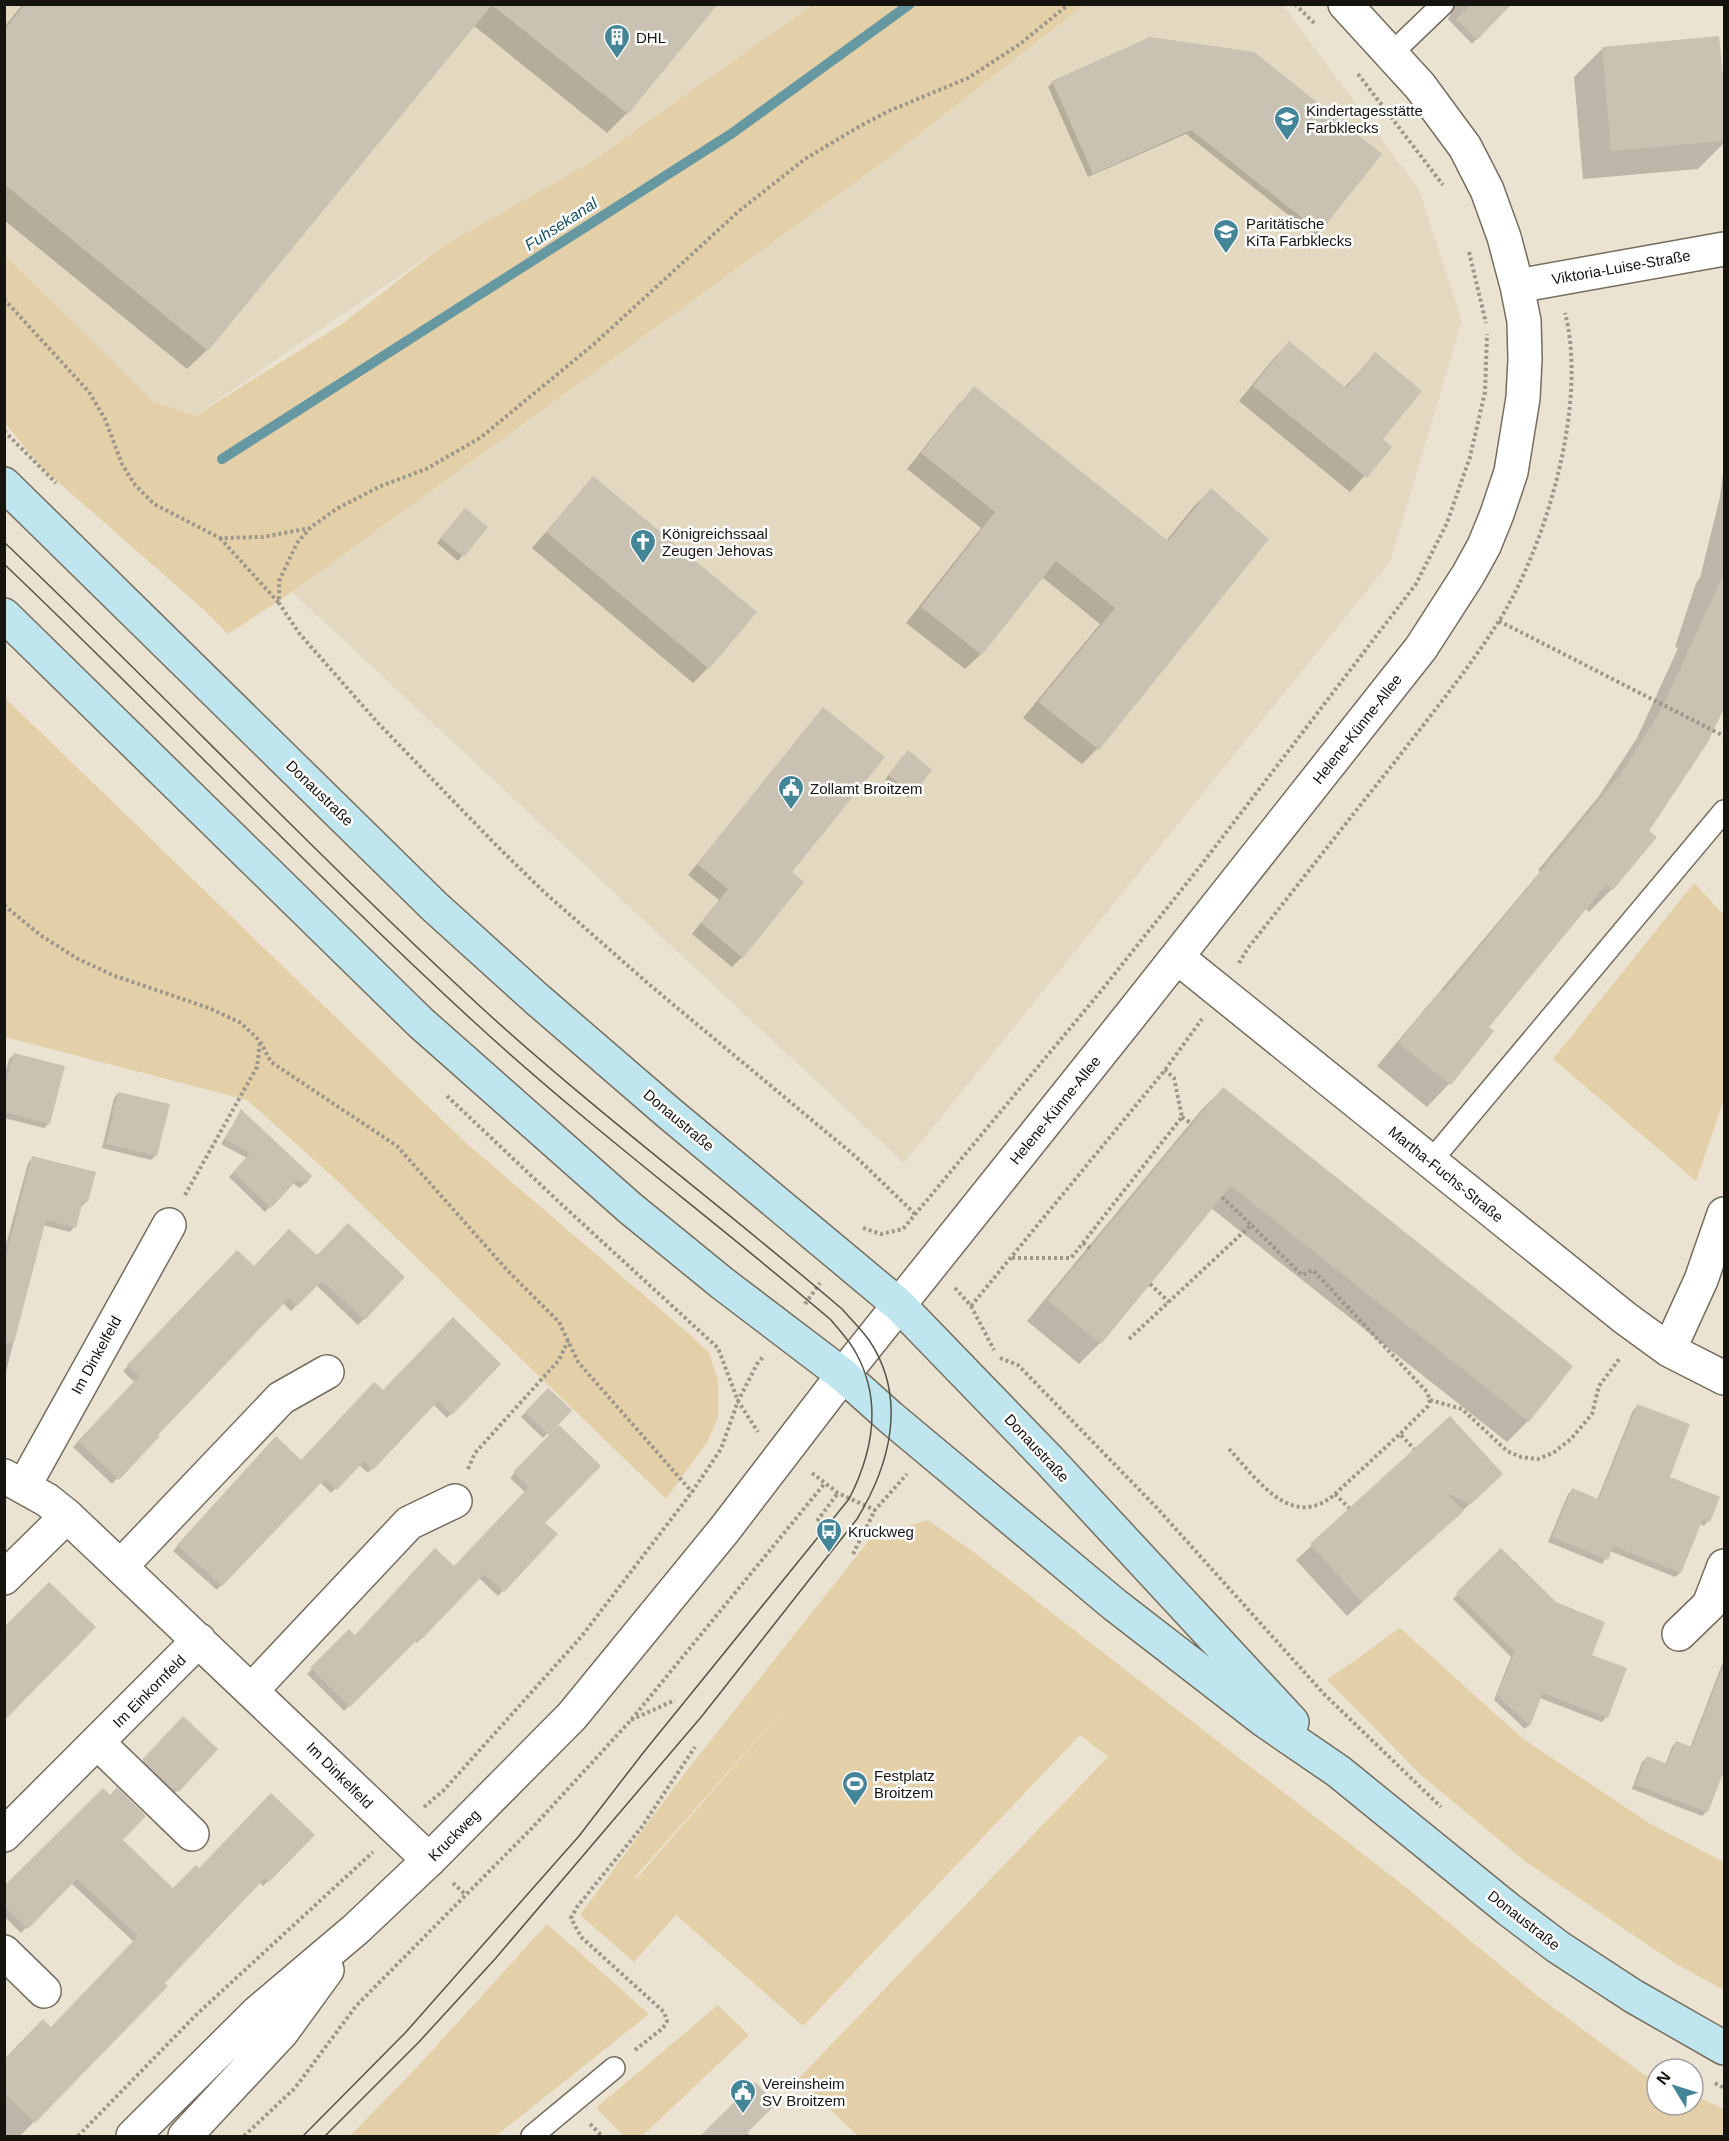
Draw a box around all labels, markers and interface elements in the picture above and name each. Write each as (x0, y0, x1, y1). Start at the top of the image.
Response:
building icon: DHL (602, 22, 632, 60)
place label: DHL (636, 29, 666, 46)
place label: Kindertagesstätte Farbklecks (1306, 102, 1423, 136)
school or university icon: Kindertagesstätte Farbklecks (1272, 104, 1302, 142)
water label: Fuhsekanal (522, 194, 601, 254)
place label: Paritätische KiTa Farbklecks (1246, 215, 1352, 249)
school or university icon: Paritätische KiTa Farbklecks (1211, 217, 1241, 255)
street label: Viktoria-Luise-Straße (1550, 246, 1692, 288)
place label: Königreichssaal Zeugen Jehovas (662, 525, 773, 559)
church icon: Königreichssaal Zeugen Jehovas (628, 527, 658, 565)
street label: Helene-Künne-Allee (1309, 671, 1405, 787)
street label: Donaustraße (283, 757, 357, 829)
public building icon: Zollamt Broitzem (776, 773, 806, 811)
place label: Zollamt Broitzem (810, 780, 923, 797)
street label: Helene-Künne-Allee (1006, 1052, 1104, 1168)
street label: Donaustraße (640, 1086, 718, 1154)
street label: Martha-Fuchs-Straße (1385, 1123, 1507, 1225)
street label: Im Dinkelfeld (68, 1313, 124, 1397)
street label: Donaustraße (1001, 1410, 1073, 1486)
bus stop icon: Kruckweg (814, 1516, 844, 1554)
place label: Kruckweg (848, 1523, 914, 1540)
street label: Im Einkornfeld (109, 1651, 189, 1731)
street label: Im Dinkelfeld (303, 1738, 377, 1812)
place label: Festplatz Broitzem (874, 1767, 935, 1801)
sports icon: Festplatz Broitzem (840, 1769, 870, 1807)
street label: Kruckweg (425, 1806, 483, 1864)
street label: Donaustraße (1485, 1887, 1563, 1953)
north arrow (1645, 2057, 1705, 2117)
text: N (1653, 2068, 1674, 2088)
place label: Vereinsheim SV Broitzem (762, 2075, 845, 2109)
public building icon: Vereinsheim SV Broitzem (728, 2077, 758, 2115)

